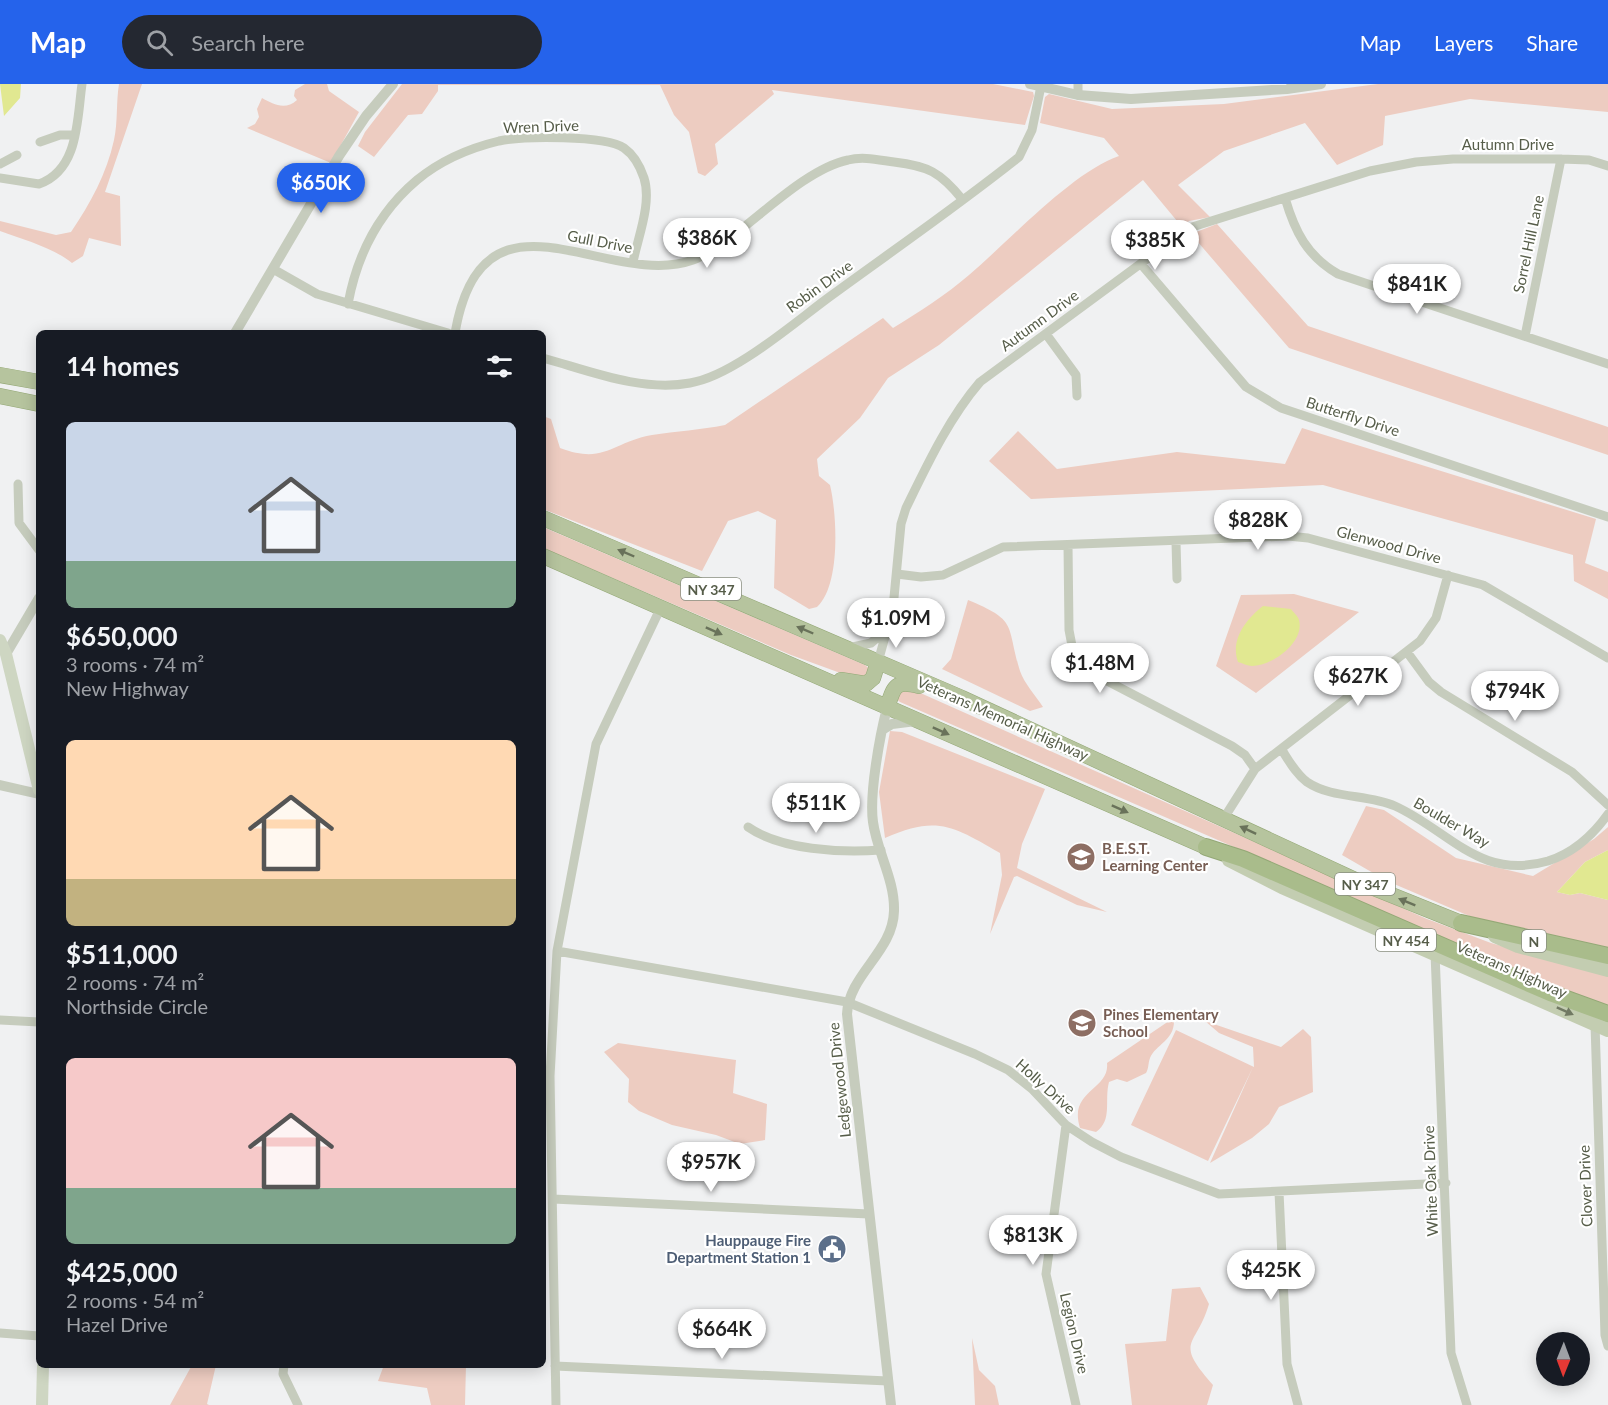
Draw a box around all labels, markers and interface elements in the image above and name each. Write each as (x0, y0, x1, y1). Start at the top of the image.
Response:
search box (122, 15, 542, 69)
text: Map (30, 25, 86, 59)
icon: search (143, 26, 176, 59)
text: Search here (191, 29, 305, 56)
text: Map (1360, 30, 1401, 55)
text: Layers (1434, 30, 1493, 55)
text: Share (1526, 30, 1578, 55)
street label: Wren Drive (503, 116, 579, 136)
street label: Autumn Drive (1462, 135, 1554, 153)
pin: $650K (279, 163, 363, 214)
text: $650K (291, 170, 351, 194)
street label: Sorrel Hill Lane (1509, 193, 1547, 295)
pin: $386K (665, 218, 749, 269)
pin: $385K (1113, 220, 1197, 271)
text: $386K (677, 225, 737, 249)
street label: Gull Drive (566, 226, 634, 256)
text: $385K (1125, 227, 1185, 251)
street label: Robin Drive (782, 256, 856, 316)
pin: $841K (1375, 264, 1459, 315)
text: $841K (1387, 271, 1447, 295)
street label: Autumn Drive (996, 286, 1082, 354)
text: 14 homes (66, 350, 179, 382)
icon: filters (483, 350, 516, 383)
street label: Butterfly Drive (1304, 392, 1402, 440)
icon: home (237, 461, 345, 569)
pin: $828K (1216, 500, 1300, 551)
text: $828K (1228, 507, 1288, 531)
street label: Glenwood Drive (1335, 521, 1443, 567)
one-way arrow (617, 548, 635, 558)
road number: NY 347 (681, 578, 741, 600)
pin: $1.09M (847, 598, 945, 649)
text: $1.09M (861, 605, 931, 629)
text: $650,000 (66, 620, 178, 652)
one-way arrow (796, 625, 814, 635)
one-way arrow (706, 626, 724, 636)
pin: $1.48M (1051, 643, 1149, 694)
text: $1.48M (1065, 650, 1135, 674)
text: 3 rooms · 74 m² (66, 652, 204, 676)
pin: $627K (1316, 656, 1400, 707)
text: $627K (1328, 663, 1388, 687)
pin: $794K (1473, 671, 1557, 722)
street label: Veterans Memorial Highway (914, 672, 1092, 764)
text: New Highway (66, 676, 189, 700)
text: $794K (1485, 678, 1545, 702)
one-way arrow (932, 726, 950, 736)
icon: home (237, 779, 345, 887)
pin: $511K (774, 783, 858, 834)
text: $511K (786, 790, 846, 814)
street label: Boulder Way (1411, 793, 1493, 851)
one-way arrow (1111, 804, 1129, 814)
one-way arrow (1239, 825, 1256, 834)
place label: B.E.S.T. Learning Center (1102, 839, 1209, 874)
school or university icon: B.E.S.T. Learning Center (1065, 841, 1097, 873)
road number: NY 347 (1335, 873, 1395, 895)
one-way arrow (1397, 897, 1415, 907)
road number: NY 454 (1376, 929, 1436, 951)
road number: N (1522, 930, 1546, 952)
street label: Veterans Highway (1454, 936, 1570, 1002)
text: $511,000 (66, 938, 178, 970)
text: 2 rooms · 74 m² (66, 970, 204, 994)
text: Northside Circle (66, 994, 208, 1018)
place label: Pines Elementary School (1103, 1005, 1219, 1040)
one-way arrow (1556, 1006, 1574, 1016)
school or university icon: Pines Elementary School (1066, 1007, 1098, 1039)
street label: Ledgewood Drive (824, 1021, 854, 1138)
street label: Holly Drive (1013, 1055, 1079, 1117)
icon: home (237, 1097, 345, 1205)
street label: White Oak Drive (1419, 1125, 1441, 1237)
pin: $957K (669, 1142, 753, 1193)
street label: Clover Drive (1575, 1145, 1595, 1227)
text: $957K (681, 1149, 741, 1173)
pin: $813K (991, 1215, 1075, 1266)
text: $813K (1003, 1222, 1063, 1246)
place label: Hauppauge Fire Department Station 1 (666, 1231, 811, 1266)
public building icon: Hauppauge Fire Department Station 1 (816, 1233, 848, 1265)
pin: $425K (1229, 1250, 1313, 1301)
text: $425,000 (66, 1256, 178, 1288)
text: $425K (1241, 1257, 1301, 1281)
text: 2 rooms · 54 m² (66, 1288, 204, 1312)
street label: Legion Drive (1057, 1291, 1093, 1376)
pin: $664K (680, 1309, 764, 1360)
text: Hazel Drive (66, 1312, 168, 1336)
text: $664K (692, 1316, 752, 1340)
north arrow (1536, 1332, 1590, 1386)
map controls (1536, 1332, 1590, 1386)

